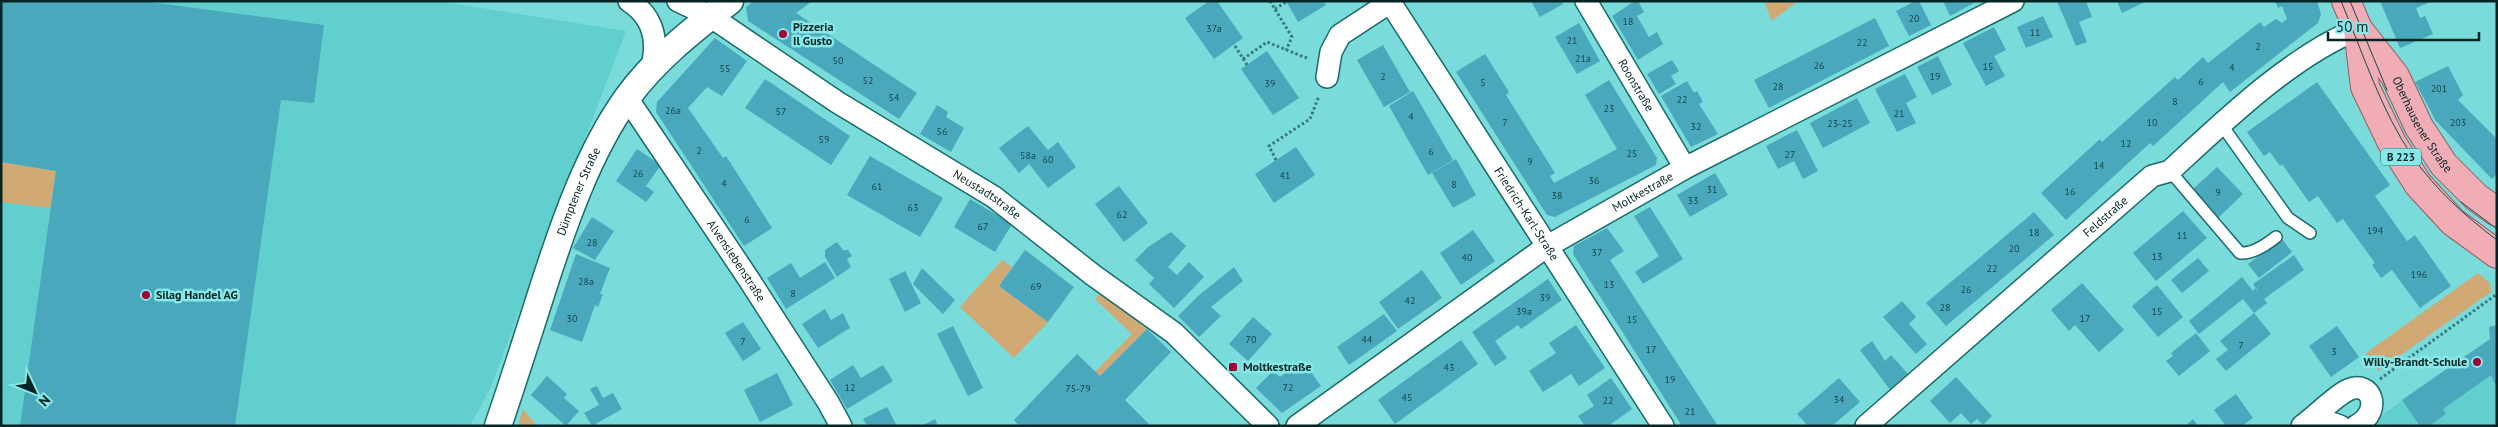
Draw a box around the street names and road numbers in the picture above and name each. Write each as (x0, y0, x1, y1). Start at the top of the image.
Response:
street label: Roonstraße (1615, 56, 1658, 114)
street label: Oberhausener Straße (2389, 74, 2456, 176)
street label: Dümptener Straße (553, 145, 603, 238)
road number: B 223 (2381, 148, 2421, 166)
street label: Friedrich-Karl-Straße (1491, 164, 1562, 263)
street label: Neustadtstraße (951, 166, 1024, 222)
street label: Moltkestraße (1609, 168, 1676, 215)
street label: Feldstraße (2080, 193, 2131, 240)
street label: Alvenslebenstraße (704, 217, 769, 304)

